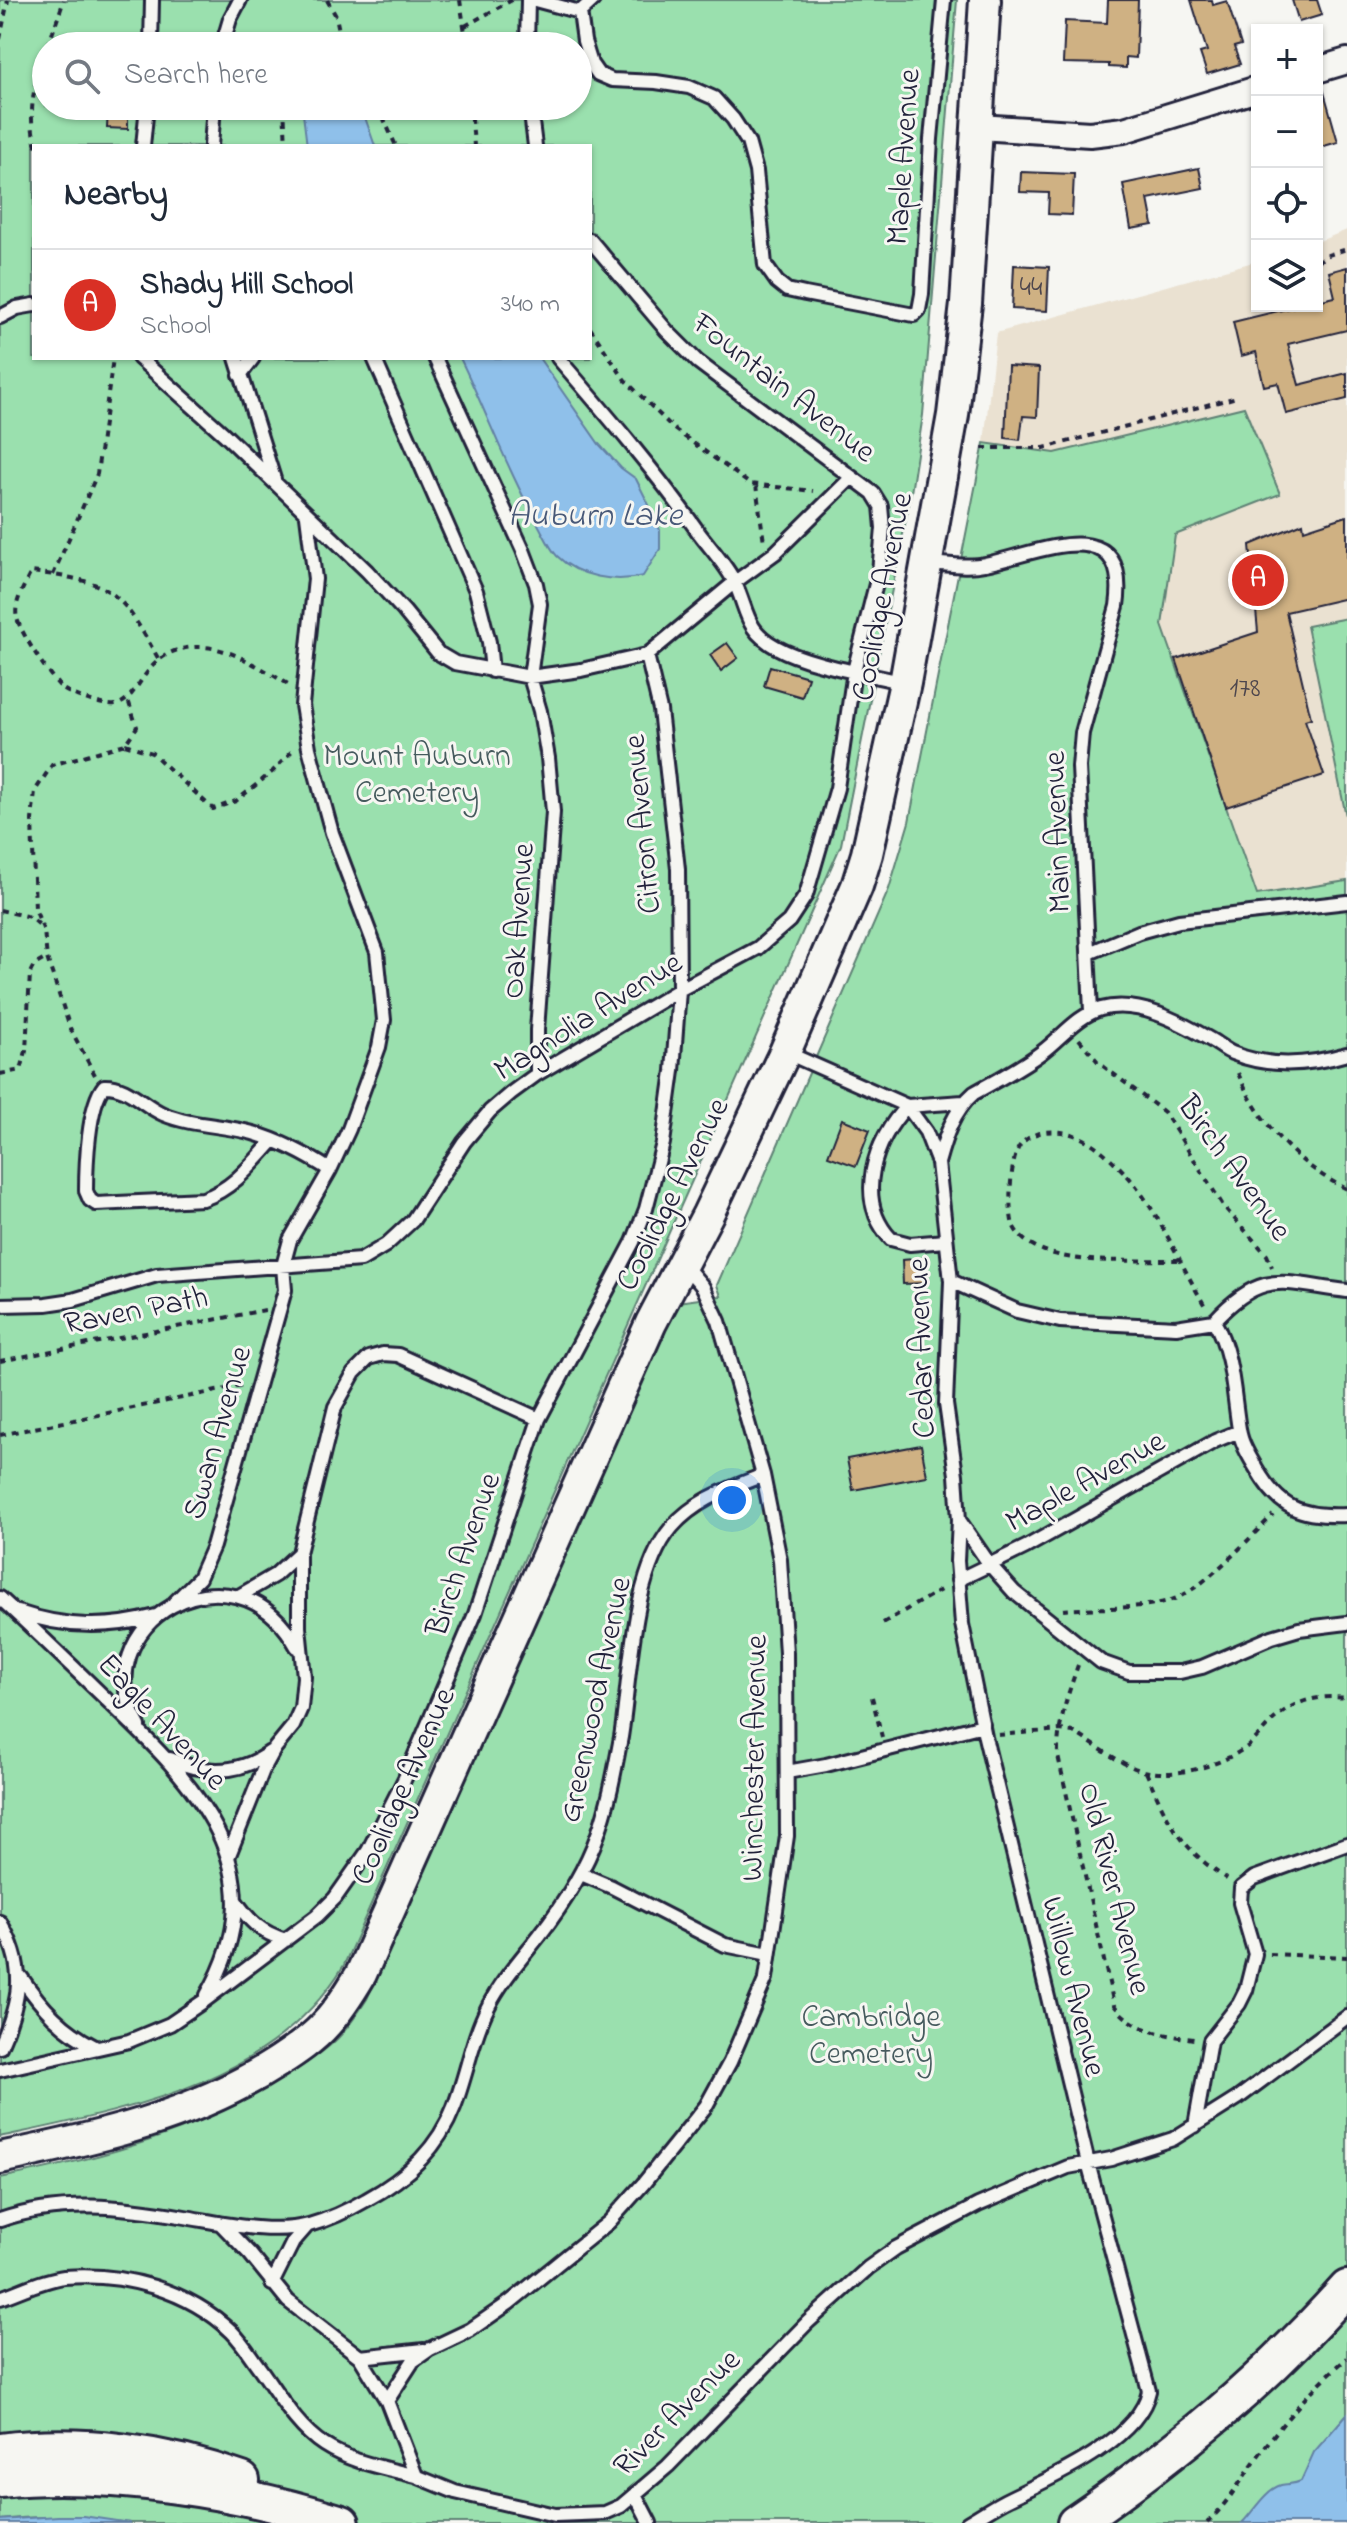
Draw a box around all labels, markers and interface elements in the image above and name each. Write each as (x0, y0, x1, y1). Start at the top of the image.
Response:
map controls (1251, 24, 1323, 312)
button: + (1251, 24, 1323, 96)
search box (32, 32, 592, 120)
icon: search (60, 54, 104, 98)
text: Search here (124, 54, 268, 98)
street label: Maple Avenue (875, 67, 935, 247)
button: − (1251, 96, 1323, 168)
button: locate (1251, 168, 1323, 240)
text: Nearby (64, 171, 168, 221)
button: layers (1251, 240, 1323, 312)
text: Shady Hill School (140, 264, 353, 308)
house number: 44 (1019, 268, 1043, 309)
text: A (82, 286, 98, 324)
text: 340 m (501, 286, 560, 324)
street label: Fountain Avenue (680, 302, 885, 476)
text: School (140, 308, 211, 346)
street label: Coolidge Avenue (841, 488, 927, 705)
water label: Auburn Lake (508, 492, 684, 542)
pin: A (1232, 550, 1284, 610)
house number: 178 (1230, 669, 1260, 710)
street label: Citron Avenue (613, 732, 675, 916)
park label: Mount Auburn Cemetery (323, 734, 511, 818)
street label: Main Avenue (1033, 750, 1085, 914)
street label: Oak Avenue (491, 841, 549, 1000)
street label: Magnolia Avenue (486, 941, 693, 1095)
street label: Birch Avenue (1163, 1085, 1302, 1252)
street label: Coolidge Avenue (605, 1090, 743, 1300)
street label: Cedar Avenue (896, 1256, 950, 1439)
street label: Raven Path (60, 1275, 212, 1349)
street label: Swan Avenue (172, 1340, 266, 1525)
street label: Maple Avenue (997, 1419, 1175, 1546)
street label: Birch Avenue (415, 1466, 515, 1644)
your location (712, 1480, 752, 1520)
street label: Greenwood Avenue (548, 1572, 646, 1827)
street label: Winchester Avenue (730, 1634, 782, 1882)
street label: Eagle Avenue (85, 1644, 238, 1803)
street label: Coolidge Avenue (341, 1680, 470, 1893)
street label: Old River Avenue (1064, 1778, 1162, 2001)
street label: Willow Avenue (1027, 1892, 1117, 2083)
park label: Cambridge Cemetery (802, 1995, 941, 2079)
street label: River Avenue (603, 2339, 753, 2489)

